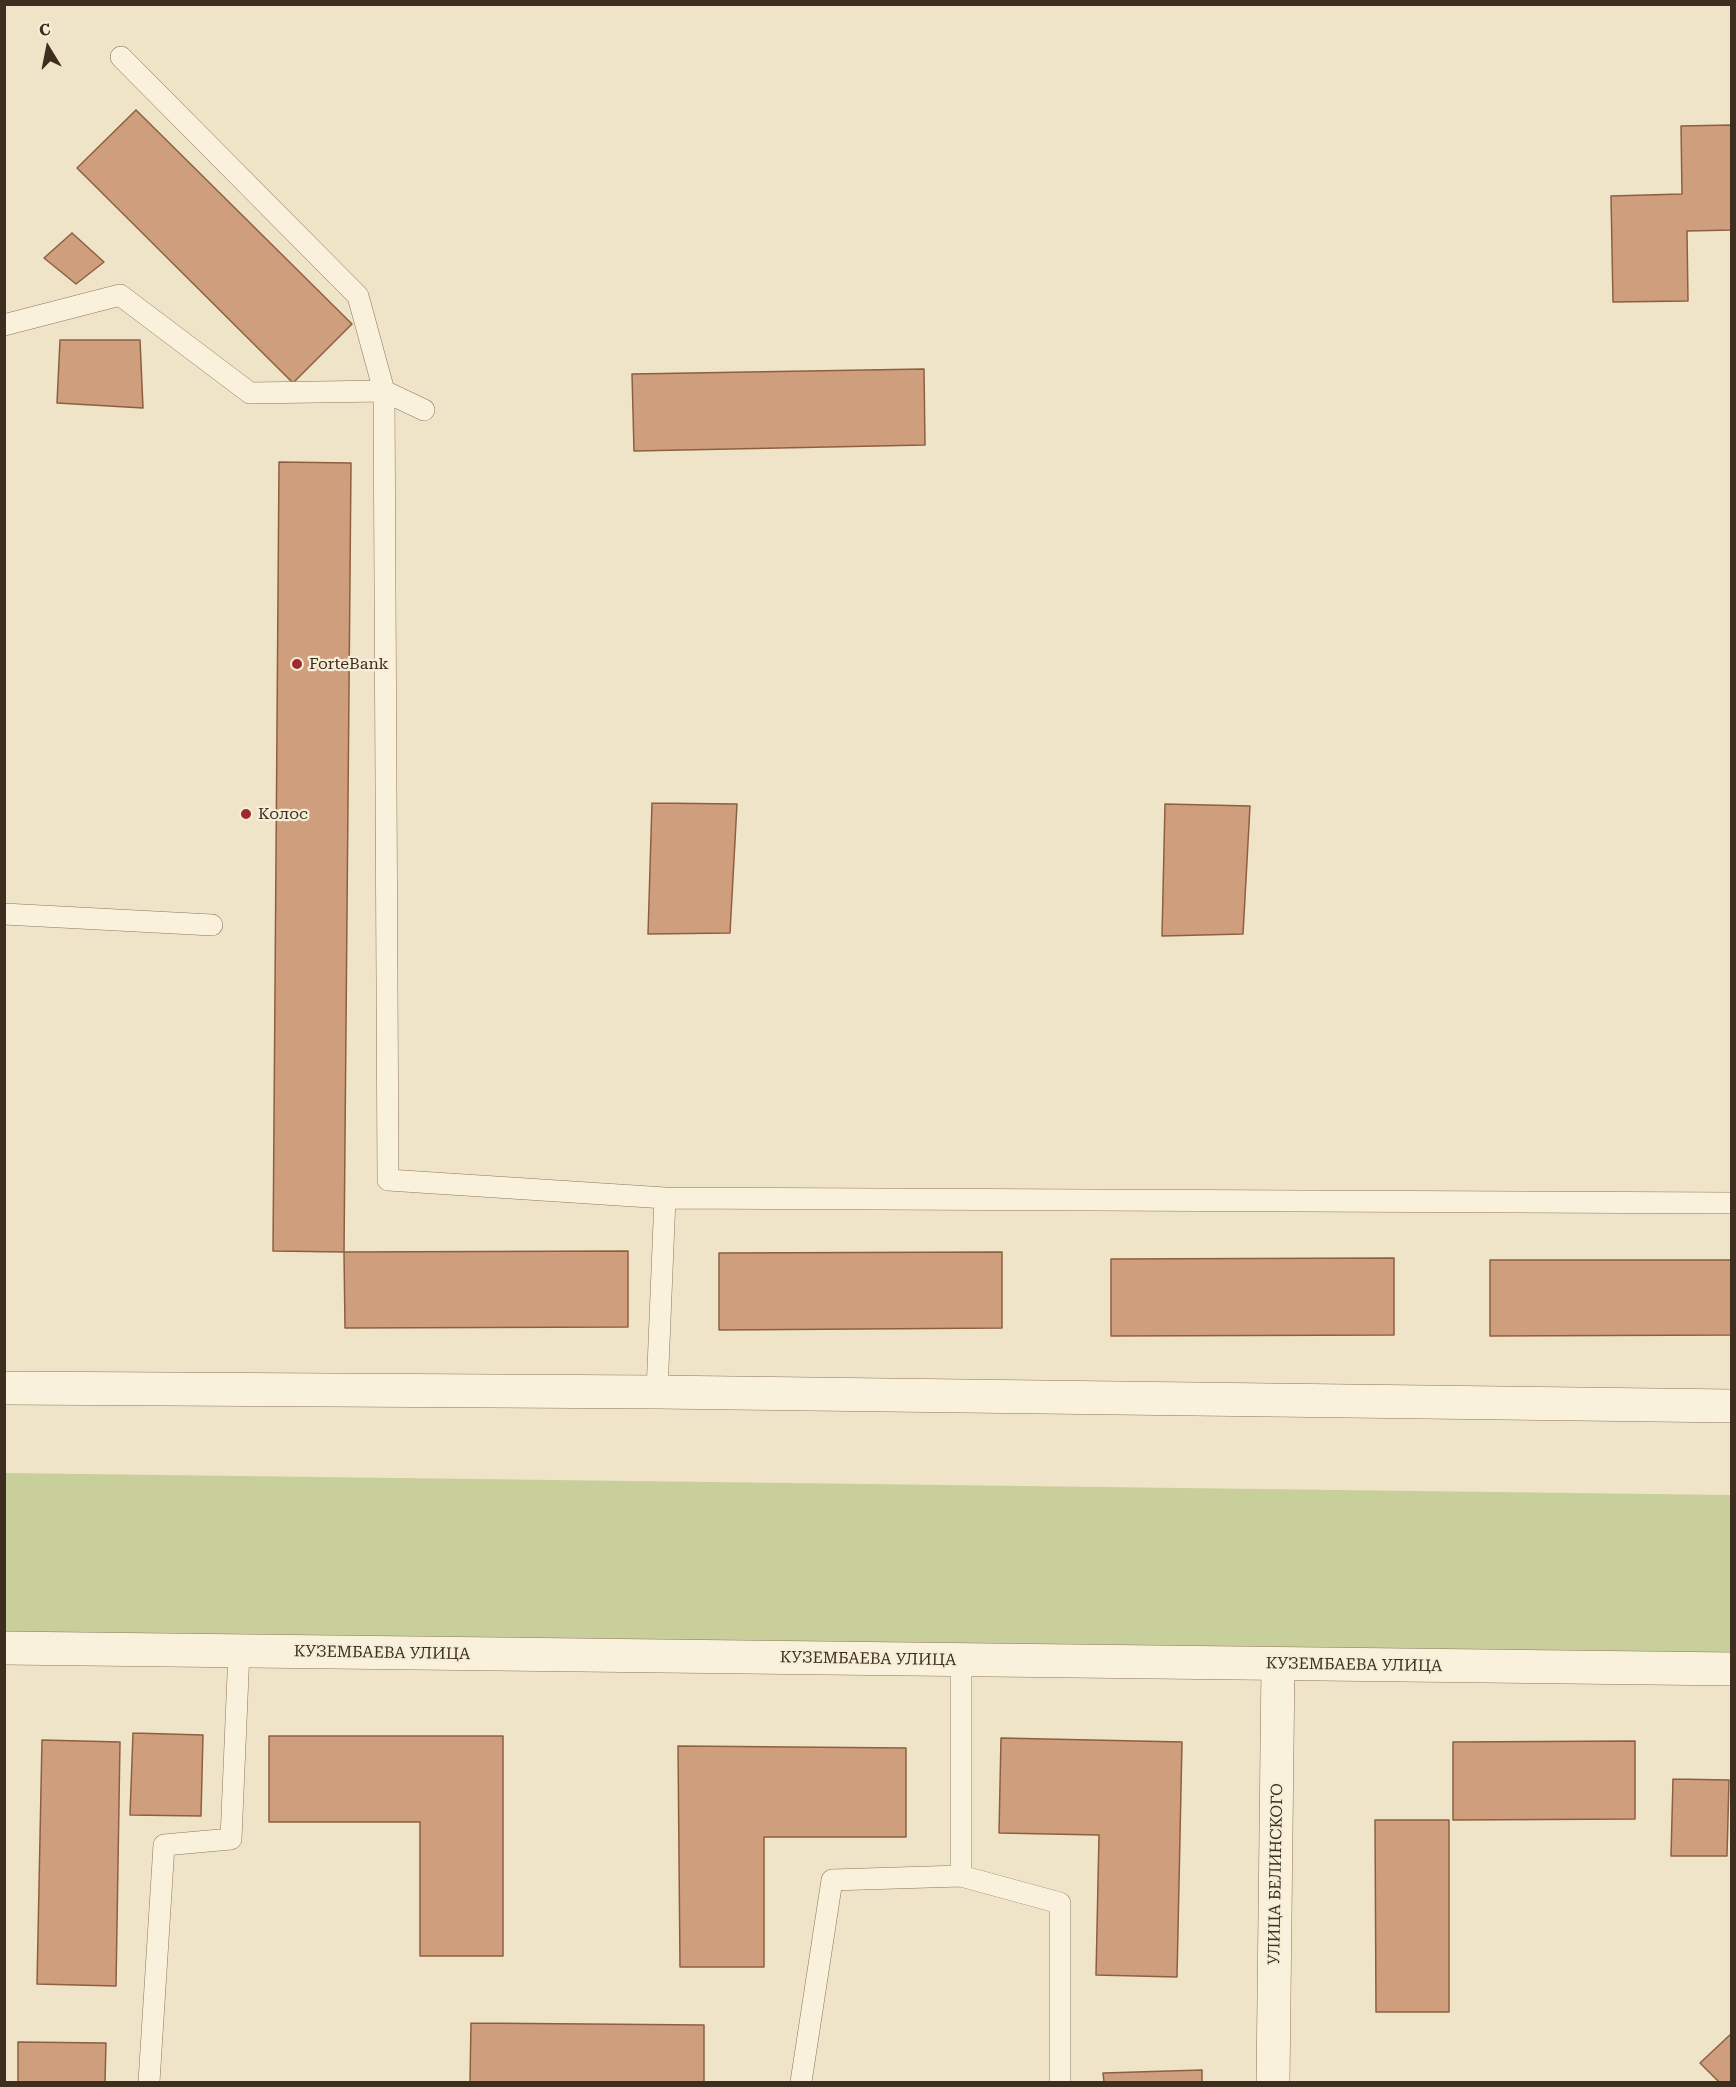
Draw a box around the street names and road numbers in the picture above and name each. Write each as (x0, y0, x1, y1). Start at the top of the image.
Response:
street label: КУЗЕМБАЕВА УЛИЦА (294, 1642, 470, 1664)
street label: КУЗЕМБАЕВА УЛИЦА (780, 1648, 956, 1670)
street label: КУЗЕМБАЕВА УЛИЦА (1266, 1654, 1442, 1676)
street label: УЛИЦА БЕЛИНСКОГО (1265, 1783, 1287, 1965)

